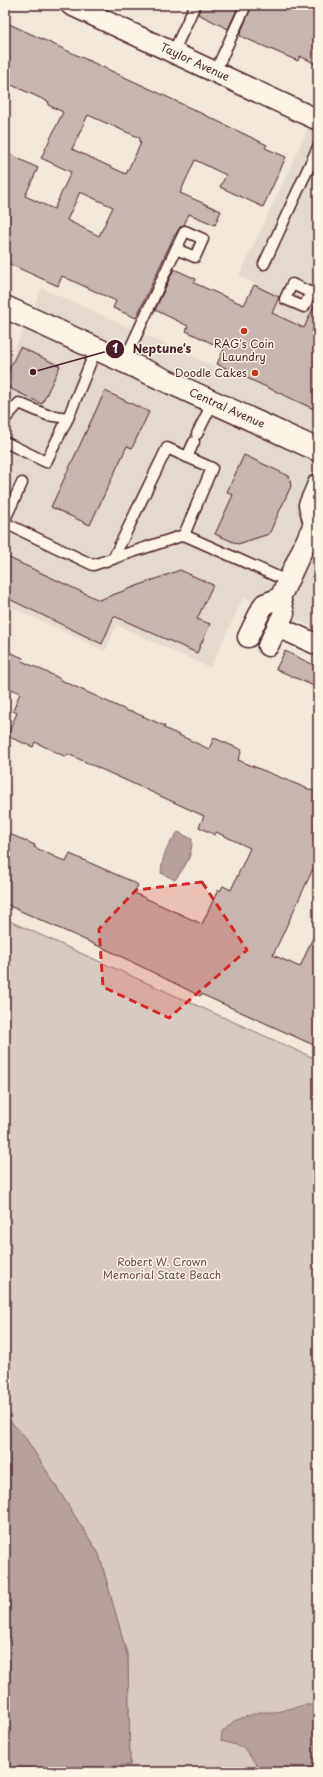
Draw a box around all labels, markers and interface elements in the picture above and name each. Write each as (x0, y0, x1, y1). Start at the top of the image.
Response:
street label: Taylor Avenue (158, 38, 233, 85)
marker: RAG's Coin Laundry (239, 326, 249, 336)
place label: RAG's Coin Laundry (214, 335, 274, 365)
callout: Neptune's (105, 337, 200, 361)
text: 1 (112, 339, 118, 357)
text: Neptune's (133, 339, 192, 357)
place label: Doodle Cakes (175, 364, 247, 381)
marker: Doodle Cakes (250, 368, 260, 378)
street label: Central Avenue (187, 383, 268, 432)
park label: Robert W. Crown Memorial State Beach (103, 1253, 221, 1283)

